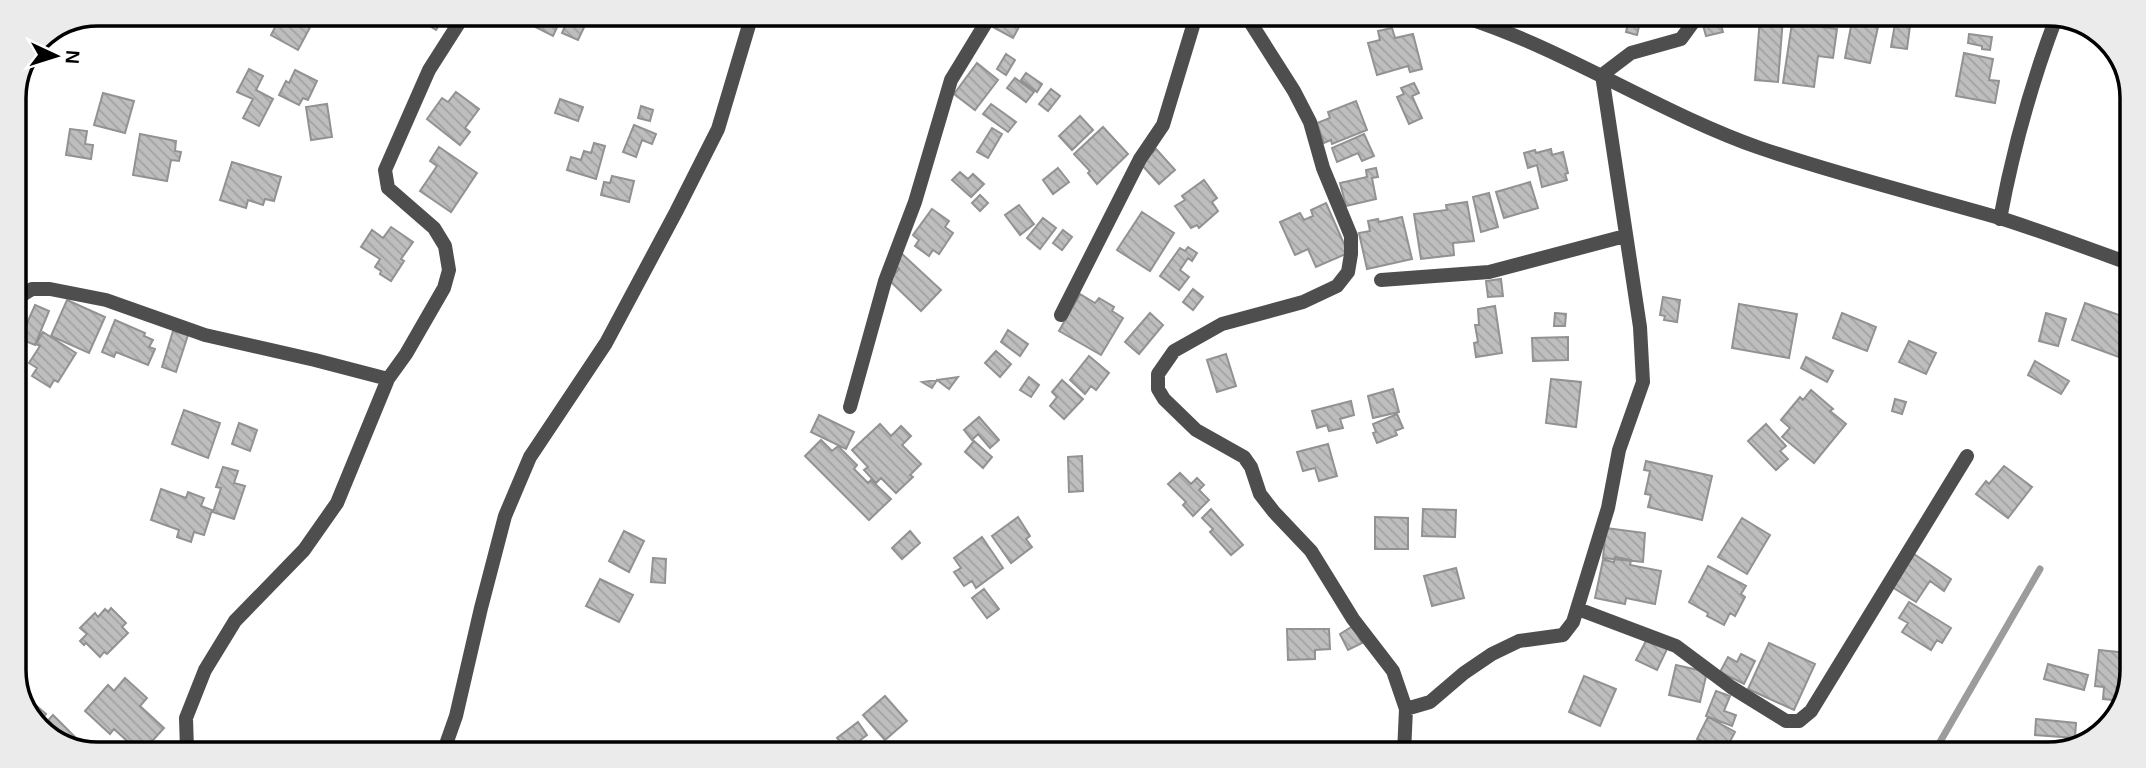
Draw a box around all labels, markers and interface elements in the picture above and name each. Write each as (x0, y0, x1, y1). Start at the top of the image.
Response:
north arrow (21, 21, 91, 91)
text: N (62, 50, 83, 65)

